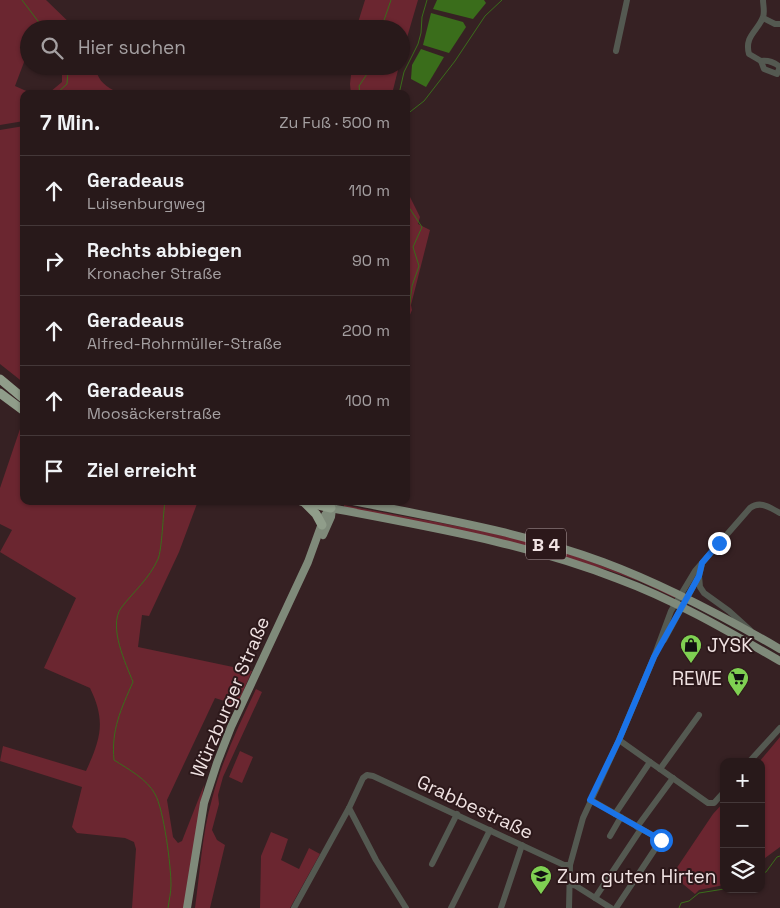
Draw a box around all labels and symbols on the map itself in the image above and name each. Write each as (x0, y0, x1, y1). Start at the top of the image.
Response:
road number: B 4 (526, 528, 566, 560)
route end (708, 532, 731, 555)
street label: Würzburger Straße (185, 613, 275, 781)
shop icon: JYSK (679, 633, 703, 664)
place label: JYSK (707, 633, 753, 658)
place label: REWE (672, 666, 722, 691)
supermarket icon: REWE (726, 666, 750, 697)
street label: Grabbestraße (413, 769, 537, 845)
route start (650, 829, 673, 852)
school or university icon: Zum guten Hirten (529, 864, 553, 895)
place label: Zum guten Hirten (557, 864, 716, 889)

